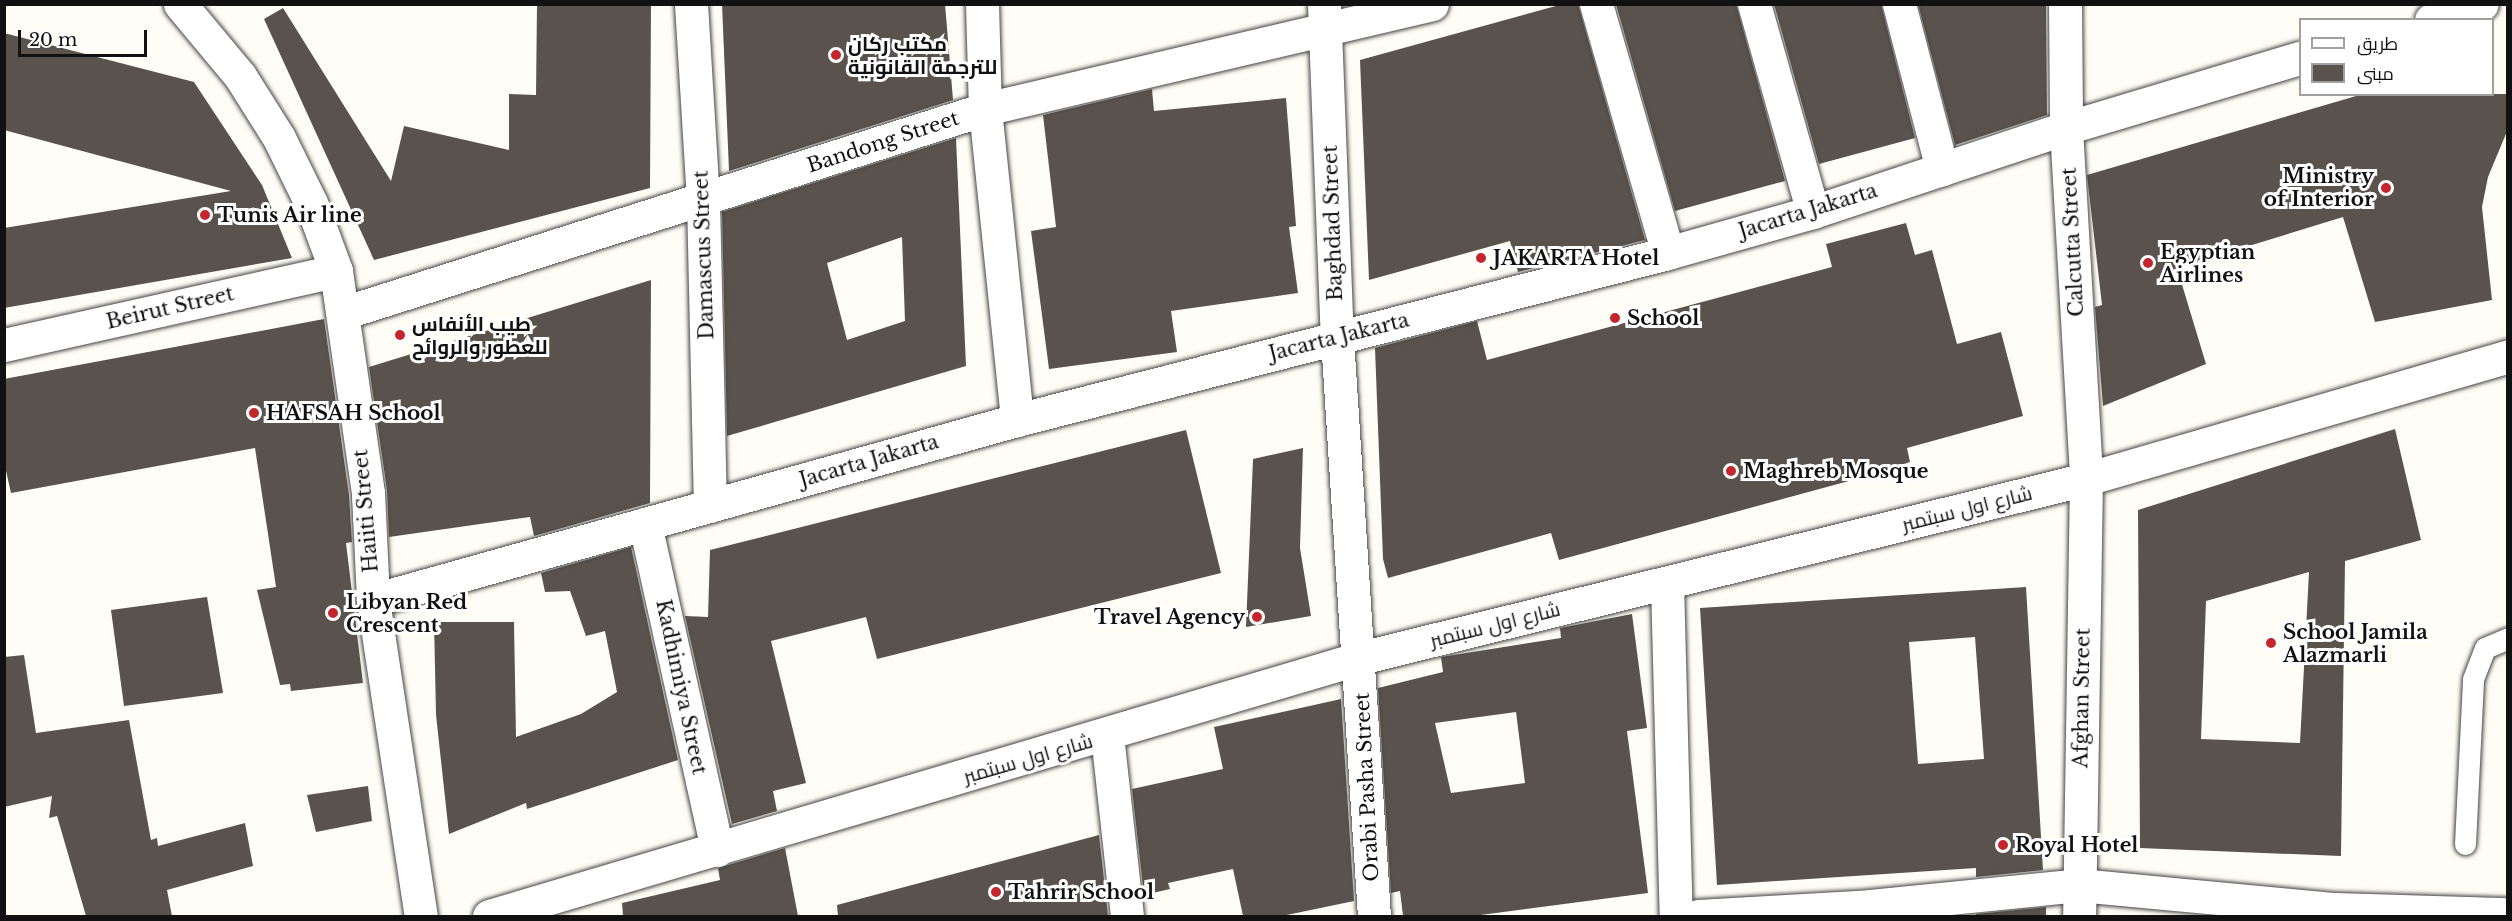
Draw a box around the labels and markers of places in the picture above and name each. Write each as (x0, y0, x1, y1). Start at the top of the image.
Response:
place label: مكتب ركان للترجمة القانونية (848, 32, 997, 79)
marker: مكتب ركان للترجمة القانونية (829, 48, 843, 62)
place label: Ministry of Interior (2264, 164, 2374, 211)
marker: Ministry of Interior (2379, 181, 2393, 195)
place label: Tunis Air line (217, 203, 363, 227)
marker: Tunis Air line (198, 208, 212, 222)
place label: Egyptian Airlines (2160, 240, 2255, 287)
place label: JAKARTA Hotel (1493, 246, 1660, 270)
marker: JAKARTA Hotel (1474, 251, 1488, 265)
marker: Egyptian Airlines (2141, 256, 2155, 270)
place label: School (1627, 306, 1699, 330)
marker: School (1608, 311, 1622, 325)
place label: طيب الأنفاس للعطور والروائح (412, 312, 548, 359)
marker: طيب الأنفاس للعطور والروائح (393, 328, 407, 342)
place label: HAFSAH School (266, 401, 440, 425)
marker: HAFSAH School (247, 406, 261, 420)
place label: Maghreb Mosque (1743, 459, 1929, 483)
marker: Maghreb Mosque (1724, 464, 1738, 478)
place label: Libyan Red Crescent (346, 590, 467, 637)
marker: Libyan Red Crescent (324, 604, 342, 622)
place label: Travel Agency (1093, 605, 1245, 629)
marker: Travel Agency (1250, 610, 1264, 624)
place label: School Jamila Alazmarli (2283, 620, 2428, 667)
marker: School Jamila Alazmarli (2264, 636, 2278, 650)
place label: Royal Hotel (2015, 833, 2138, 857)
marker: Royal Hotel (1996, 838, 2010, 852)
place label: Tahrir School (1008, 880, 1154, 904)
marker: Tahrir School (989, 885, 1003, 899)

